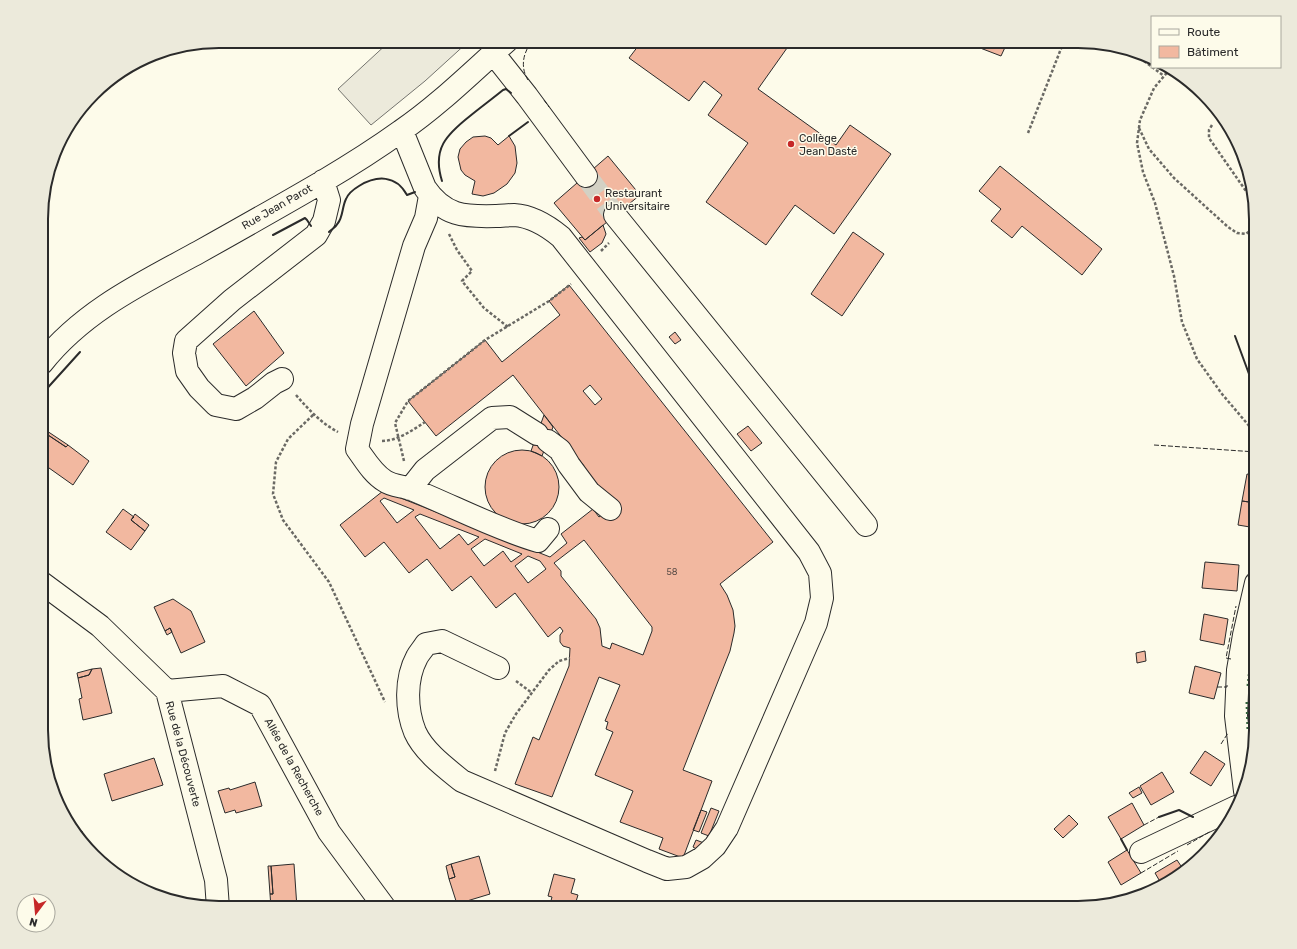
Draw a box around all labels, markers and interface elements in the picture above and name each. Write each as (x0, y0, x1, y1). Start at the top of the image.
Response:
legend (1151, 16, 1281, 68)
text: Route (1187, 25, 1221, 39)
text: Bâtiment (1187, 45, 1239, 59)
place label: Collège Jean Dasté (799, 132, 857, 158)
marker: Collège Jean Dasté (786, 139, 796, 149)
street label: Rue Jean Parot (240, 181, 315, 232)
place label: Restaurant Universitaire (605, 187, 670, 213)
marker: Restaurant Universitaire (592, 194, 602, 204)
house number: 58 (666, 567, 678, 577)
street label: Rue de la Découverte (163, 700, 203, 808)
street label: Allée de la Recherche (262, 716, 326, 818)
north arrow (16, 893, 56, 933)
text: N (28, 915, 39, 929)

